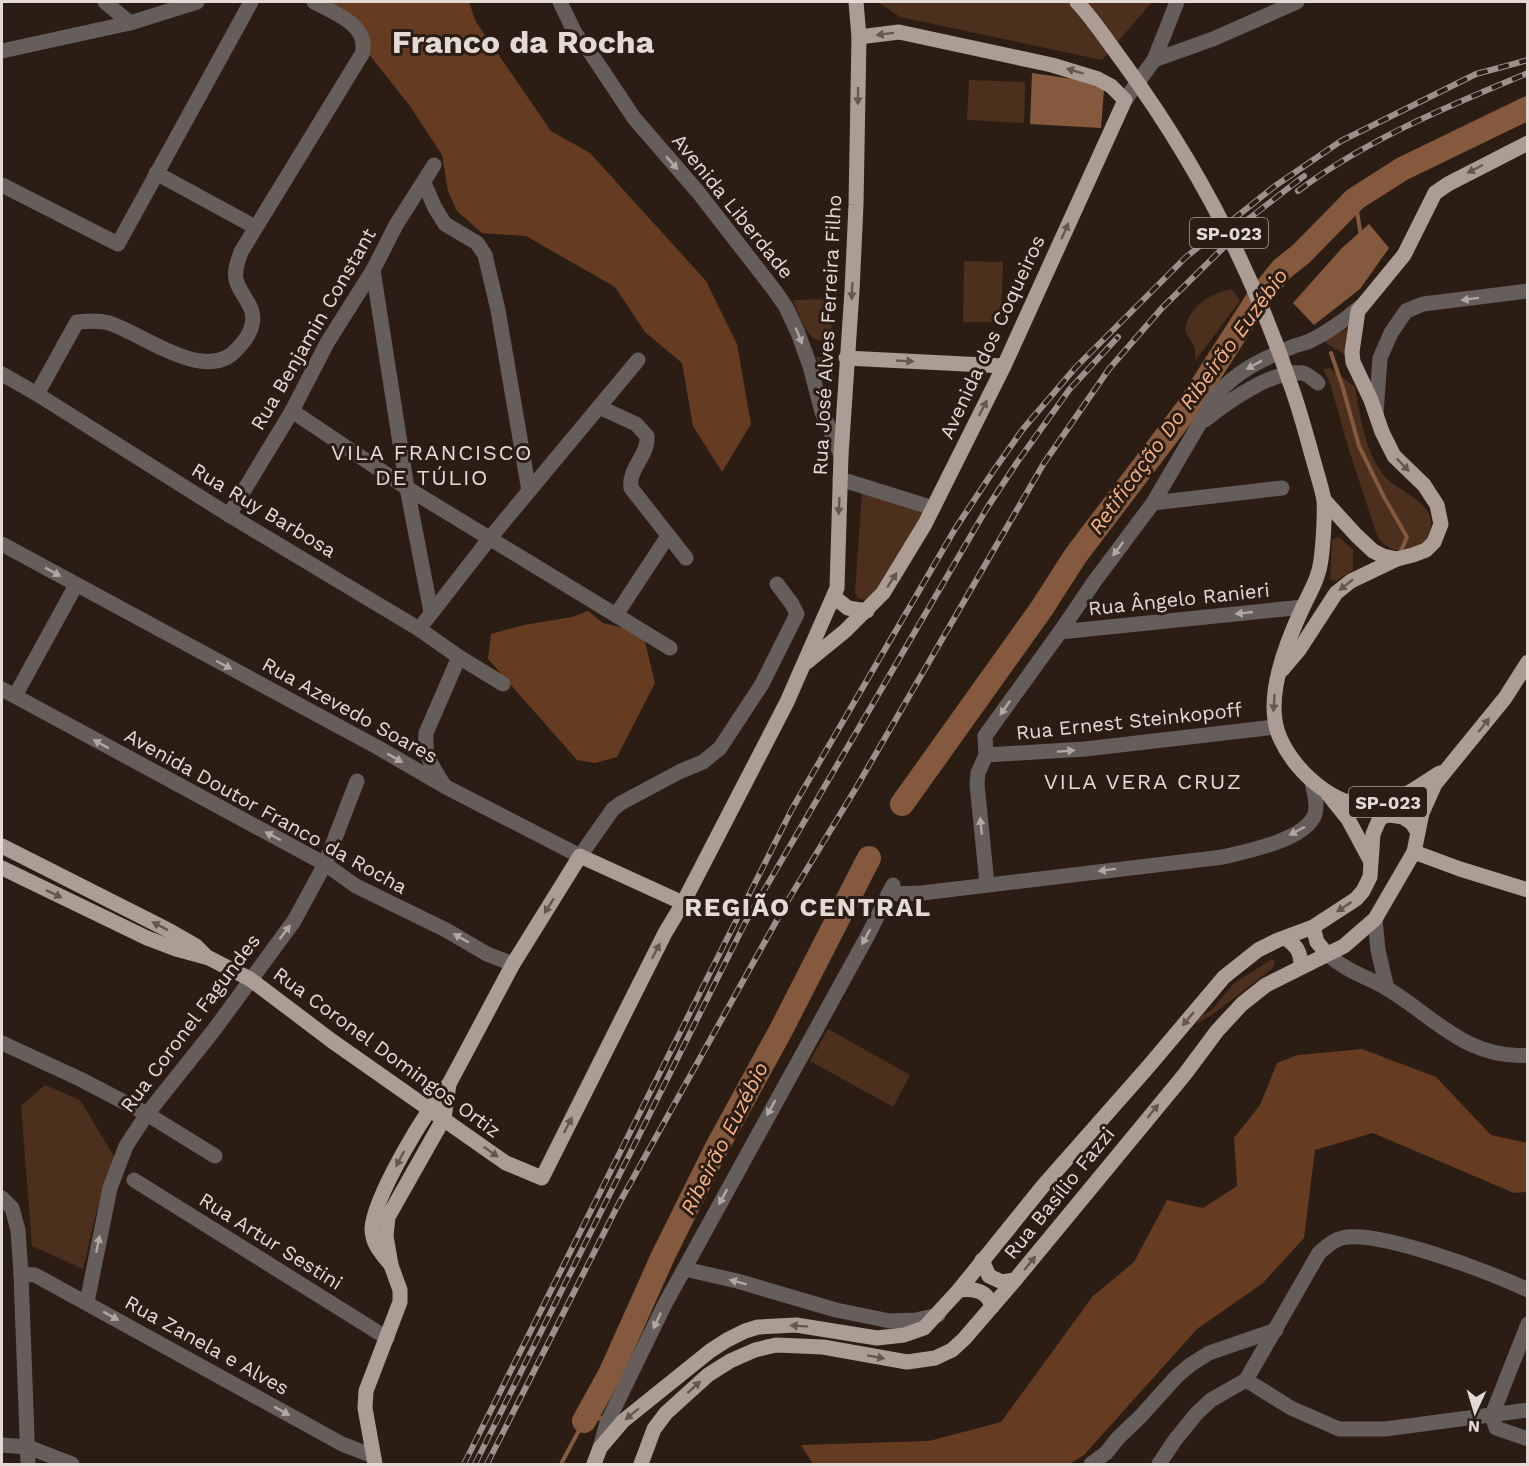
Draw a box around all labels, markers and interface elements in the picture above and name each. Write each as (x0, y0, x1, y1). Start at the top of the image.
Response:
district label: Franco da Rocha (392, 23, 655, 61)
one-way arrow (875, 29, 894, 38)
one-way arrow (1066, 66, 1084, 75)
one-way arrow (853, 86, 863, 105)
street label: Avenida Liberdade (667, 129, 799, 283)
one-way arrow (665, 155, 678, 170)
one-way arrow (1466, 164, 1483, 174)
street label: Rua José Alves Ferreira Filho (808, 194, 846, 476)
road number: SP-023 (1190, 218, 1268, 248)
street label: Rua Benjamin Constant (245, 223, 381, 434)
one-way arrow (1061, 223, 1070, 240)
street label: Avenida dos Coqueiros (934, 231, 1050, 443)
water label: Retificação Do Ribeirão Euzébio (1083, 263, 1293, 539)
one-way arrow (847, 281, 857, 300)
one-way arrow (1460, 294, 1479, 303)
one-way arrow (794, 328, 804, 346)
one-way arrow (895, 356, 914, 366)
one-way arrow (1246, 360, 1263, 370)
one-way arrow (978, 399, 988, 416)
district label: VILA FRANCISCO DE TÚLIO (331, 440, 533, 490)
street label: Rua Ruy Barbosa (187, 457, 341, 563)
one-way arrow (1395, 458, 1409, 472)
one-way arrow (834, 497, 843, 516)
one-way arrow (1112, 541, 1124, 557)
one-way arrow (44, 567, 61, 577)
one-way arrow (886, 572, 897, 588)
street label: Rua Ângelo Ranieri (1087, 578, 1271, 620)
one-way arrow (1338, 579, 1353, 591)
one-way arrow (1235, 608, 1254, 618)
street label: Rua Azevedo Soares (258, 652, 442, 768)
one-way arrow (216, 660, 233, 670)
one-way arrow (1270, 694, 1279, 713)
street label: Rua Ernest Steinkopoff (1015, 697, 1243, 745)
one-way arrow (999, 700, 1011, 716)
one-way arrow (1477, 717, 1490, 733)
street label: Avenida Doutor Franco da Rocha (121, 723, 411, 899)
one-way arrow (93, 739, 110, 749)
one-way arrow (1056, 746, 1075, 755)
one-way arrow (387, 753, 404, 763)
district label: VILA VERA CRUZ (1044, 769, 1242, 794)
road number: SP-023 (1349, 787, 1427, 817)
one-way arrow (976, 816, 986, 835)
one-way arrow (1288, 826, 1306, 836)
one-way arrow (264, 831, 281, 841)
one-way arrow (1098, 866, 1117, 875)
one-way arrow (45, 888, 63, 898)
district label: REGIÃO CENTRAL (684, 892, 932, 922)
one-way arrow (543, 898, 554, 914)
one-way arrow (1336, 901, 1352, 913)
one-way arrow (151, 921, 168, 931)
one-way arrow (278, 925, 290, 940)
street label: Rua Coronel Fagundes (115, 929, 265, 1117)
one-way arrow (861, 929, 871, 946)
one-way arrow (453, 933, 469, 944)
one-way arrow (651, 943, 660, 960)
street label: Rua Coronel Domingos Ortiz (269, 962, 505, 1142)
one-way arrow (1182, 1011, 1194, 1026)
water label: Ribeirão Euzébio (675, 1058, 773, 1218)
one-way arrow (766, 1100, 776, 1117)
one-way arrow (1146, 1104, 1158, 1119)
one-way arrow (564, 1117, 573, 1134)
street label: Rua Basílio Fazzi (998, 1122, 1120, 1264)
one-way arrow (482, 1146, 498, 1158)
one-way arrow (396, 1150, 406, 1168)
street label: Rua Artur Sestini (195, 1187, 347, 1295)
one-way arrow (718, 1189, 728, 1206)
one-way arrow (94, 1235, 103, 1254)
one-way arrow (1023, 1255, 1035, 1270)
one-way arrow (729, 1277, 747, 1286)
street label: Rua Zanela e Alves (121, 1290, 293, 1400)
one-way arrow (103, 1311, 120, 1321)
one-way arrow (652, 1312, 662, 1330)
one-way arrow (789, 1321, 808, 1331)
one-way arrow (867, 1353, 886, 1362)
one-way arrow (687, 1380, 702, 1394)
north arrow (1445, 1382, 1505, 1442)
one-way arrow (273, 1406, 290, 1416)
one-way arrow (624, 1407, 640, 1420)
text: N (1467, 1417, 1481, 1436)

